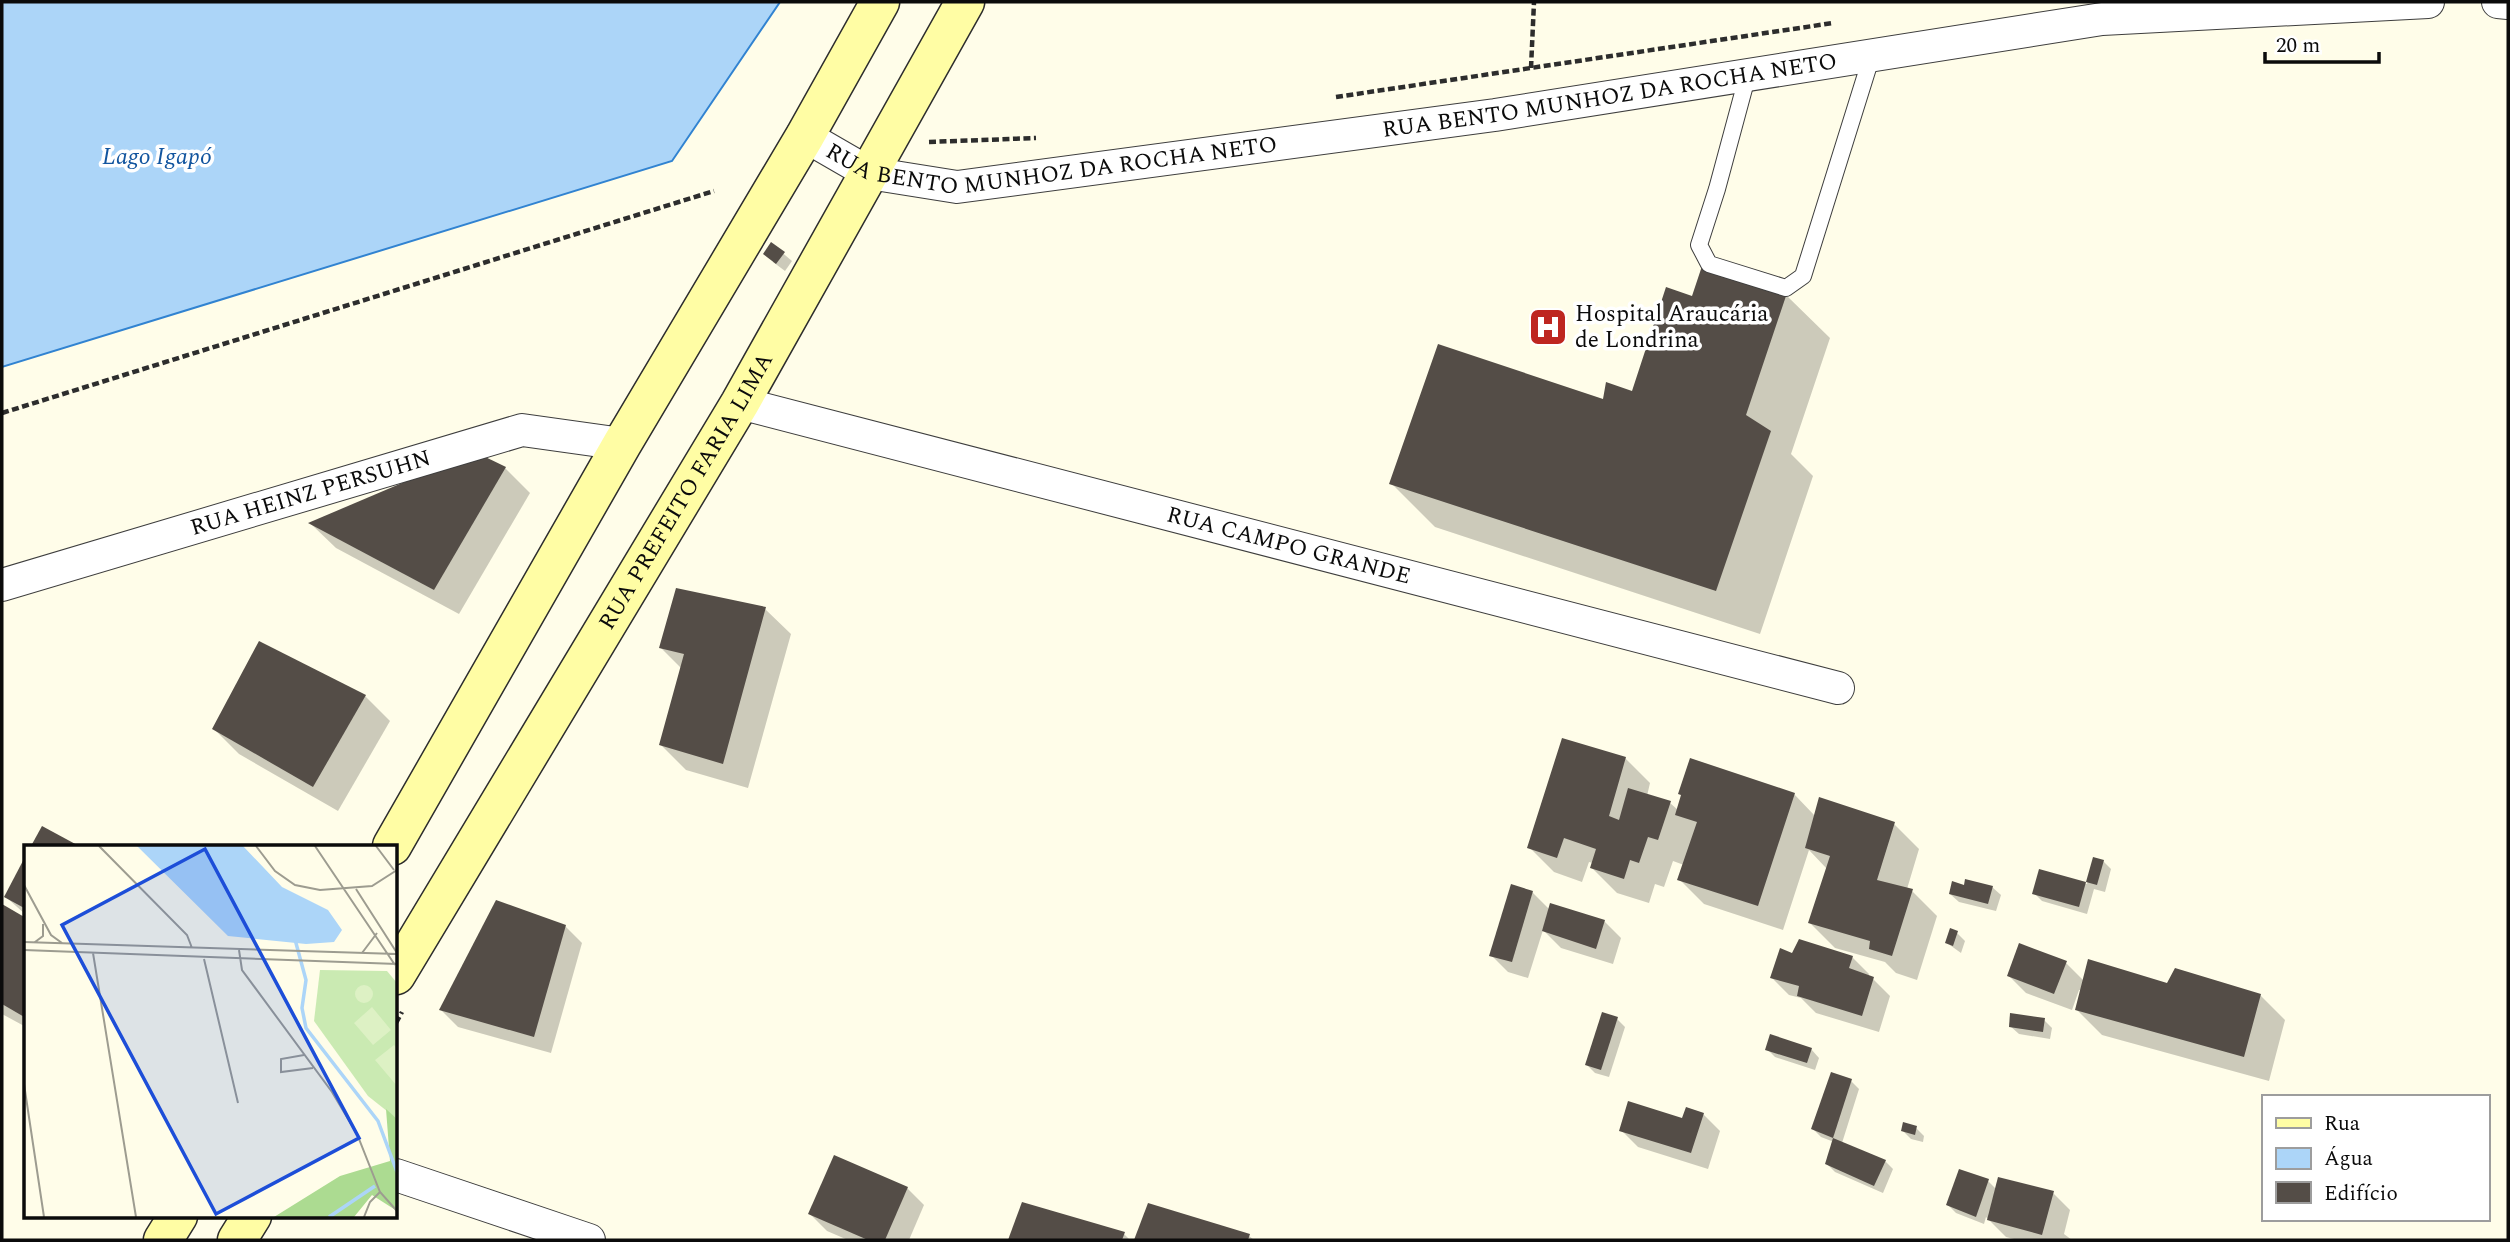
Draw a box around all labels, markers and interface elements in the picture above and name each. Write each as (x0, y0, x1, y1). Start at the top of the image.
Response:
scale bar (2265, 21, 2379, 65)
text: 20 m (2276, 30, 2320, 62)
street label: RUA BENTO MUNHOZ DA ROCHA NETO (1380, 44, 1840, 147)
text: RUA BENTO MUNHOZ DA ROCHA NETO (819, 127, 1279, 204)
street label: RUA BENTO MUNHOZ DA ROCHA NETO (823, 129, 1283, 157)
water label: Lago Igapó (102, 139, 212, 175)
place label: Hospital Araucária de Londrina (1575, 297, 1769, 358)
hospital icon: Hospital Araucária de Londrina (1527, 306, 1569, 348)
street label: RUA PREFEITO FARIA LIMA (590, 346, 782, 637)
street label: RUA HEINZ PERSUHN (186, 441, 435, 545)
street label: RUA CAMPO GRANDE (1163, 497, 1415, 594)
inset map (24, 845, 397, 1218)
legend (2262, 1095, 2489, 1221)
text: Rua (2324, 1108, 2361, 1140)
text: Água (2324, 1143, 2374, 1175)
text: Edifício (2324, 1178, 2398, 1210)

